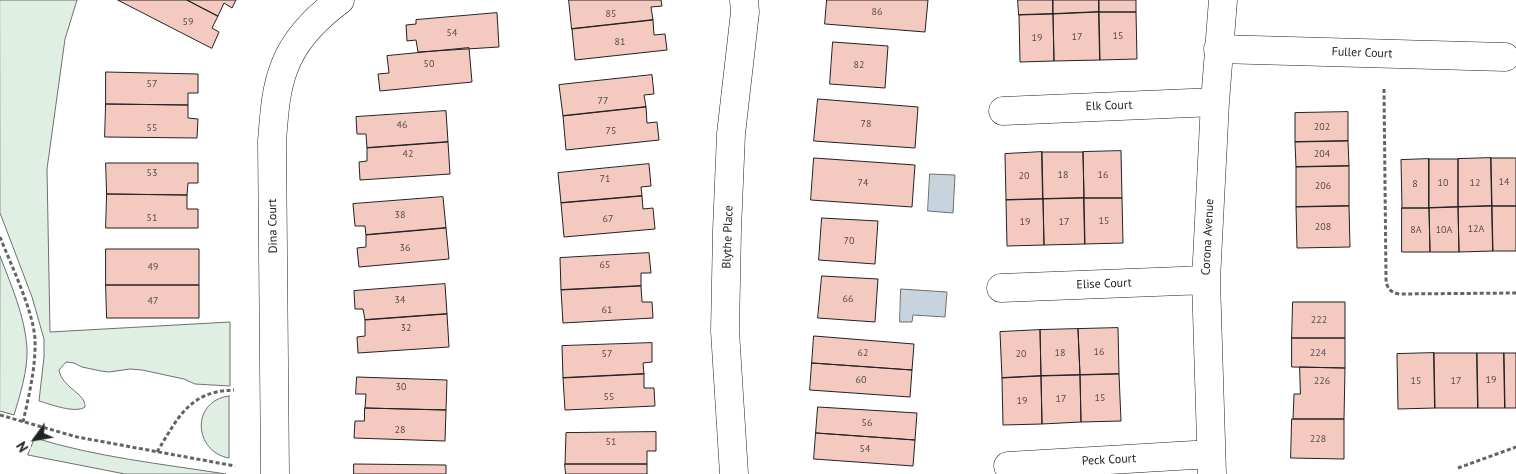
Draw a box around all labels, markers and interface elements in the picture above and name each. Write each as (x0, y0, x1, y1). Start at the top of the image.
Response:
house number: 86 (872, 6, 882, 18)
house number: 85 (606, 8, 616, 20)
house number: 59 (183, 16, 193, 28)
house number: 54 (447, 27, 457, 39)
house number: 15 (1113, 30, 1123, 42)
house number: 17 (1072, 31, 1082, 43)
house number: 19 (1032, 32, 1042, 44)
house number: 81 (615, 36, 625, 48)
street label: Fuller Court (1331, 45, 1393, 61)
house number: 50 (424, 58, 434, 70)
house number: 82 (854, 59, 864, 71)
house number: 57 (147, 78, 157, 90)
house number: 77 (598, 95, 608, 107)
street label: Elk Court (1085, 98, 1133, 114)
house number: 78 (861, 118, 871, 130)
house number: 46 (397, 119, 407, 131)
house number: 202 (1314, 121, 1330, 133)
house number: 55 (147, 122, 157, 134)
house number: 75 (606, 125, 616, 137)
house number: 42 (403, 148, 413, 160)
house number: 204 (1314, 148, 1330, 160)
house number: 53 (147, 167, 157, 179)
house number: 18 (1058, 169, 1068, 181)
house number: 16 (1098, 169, 1108, 181)
house number: 20 (1019, 170, 1029, 182)
house number: 71 (600, 173, 610, 185)
house number: 14 (1499, 176, 1509, 188)
house number: 74 (858, 177, 868, 189)
house number: 10 (1438, 177, 1448, 189)
house number: 12 (1470, 177, 1480, 189)
house number: 8 (1412, 178, 1418, 190)
house number: 206 (1315, 180, 1331, 192)
street label: Corona Avenue (1199, 198, 1217, 276)
street label: Dina Court (265, 199, 281, 253)
street label: Blythe Place (720, 205, 736, 269)
house number: 38 (395, 209, 405, 221)
house number: 51 (147, 212, 157, 224)
house number: 67 (603, 213, 613, 225)
house number: 15 (1099, 215, 1109, 227)
house number: 19 (1020, 216, 1030, 228)
house number: 17 (1059, 216, 1069, 228)
house number: 208 (1315, 221, 1331, 233)
house number: 12A (1468, 223, 1484, 235)
house number: 8A (1410, 224, 1422, 236)
house number: 10A (1436, 224, 1452, 236)
house number: 70 (844, 235, 854, 247)
house number: 36 (400, 242, 410, 254)
house number: 65 (600, 259, 610, 271)
house number: 49 (148, 261, 158, 273)
street label: Elise Court (1076, 276, 1132, 292)
house number: 66 (843, 293, 853, 305)
house number: 34 (395, 294, 405, 306)
house number: 47 (148, 295, 158, 307)
house number: 61 (602, 304, 612, 316)
house number: 222 (1311, 314, 1327, 326)
house number: 32 (401, 322, 411, 334)
house number: 16 (1094, 346, 1104, 358)
house number: 62 (858, 347, 868, 359)
house number: 18 (1055, 347, 1065, 359)
house number: 224 (1310, 347, 1326, 359)
house number: 57 (602, 348, 612, 360)
house number: 20 (1016, 348, 1026, 360)
house number: 60 (856, 374, 866, 386)
house number: 19 (1486, 374, 1496, 386)
house number: 226 (1314, 375, 1330, 387)
house number: 15 (1411, 375, 1421, 387)
house number: 17 (1451, 375, 1461, 387)
house number: 30 (396, 381, 406, 393)
house number: 55 (604, 391, 614, 403)
house number: 15 (1095, 392, 1105, 404)
house number: 17 (1056, 393, 1066, 405)
house number: 19 (1017, 395, 1027, 407)
north arrow (10, 414, 60, 464)
house number: 56 (862, 417, 872, 429)
house number: 28 (395, 424, 405, 436)
house number: 228 (1310, 433, 1326, 445)
house number: 51 (606, 436, 616, 448)
text: N (12, 438, 32, 456)
house number: 54 (860, 443, 870, 455)
street label: Peck Court (1081, 451, 1137, 469)

